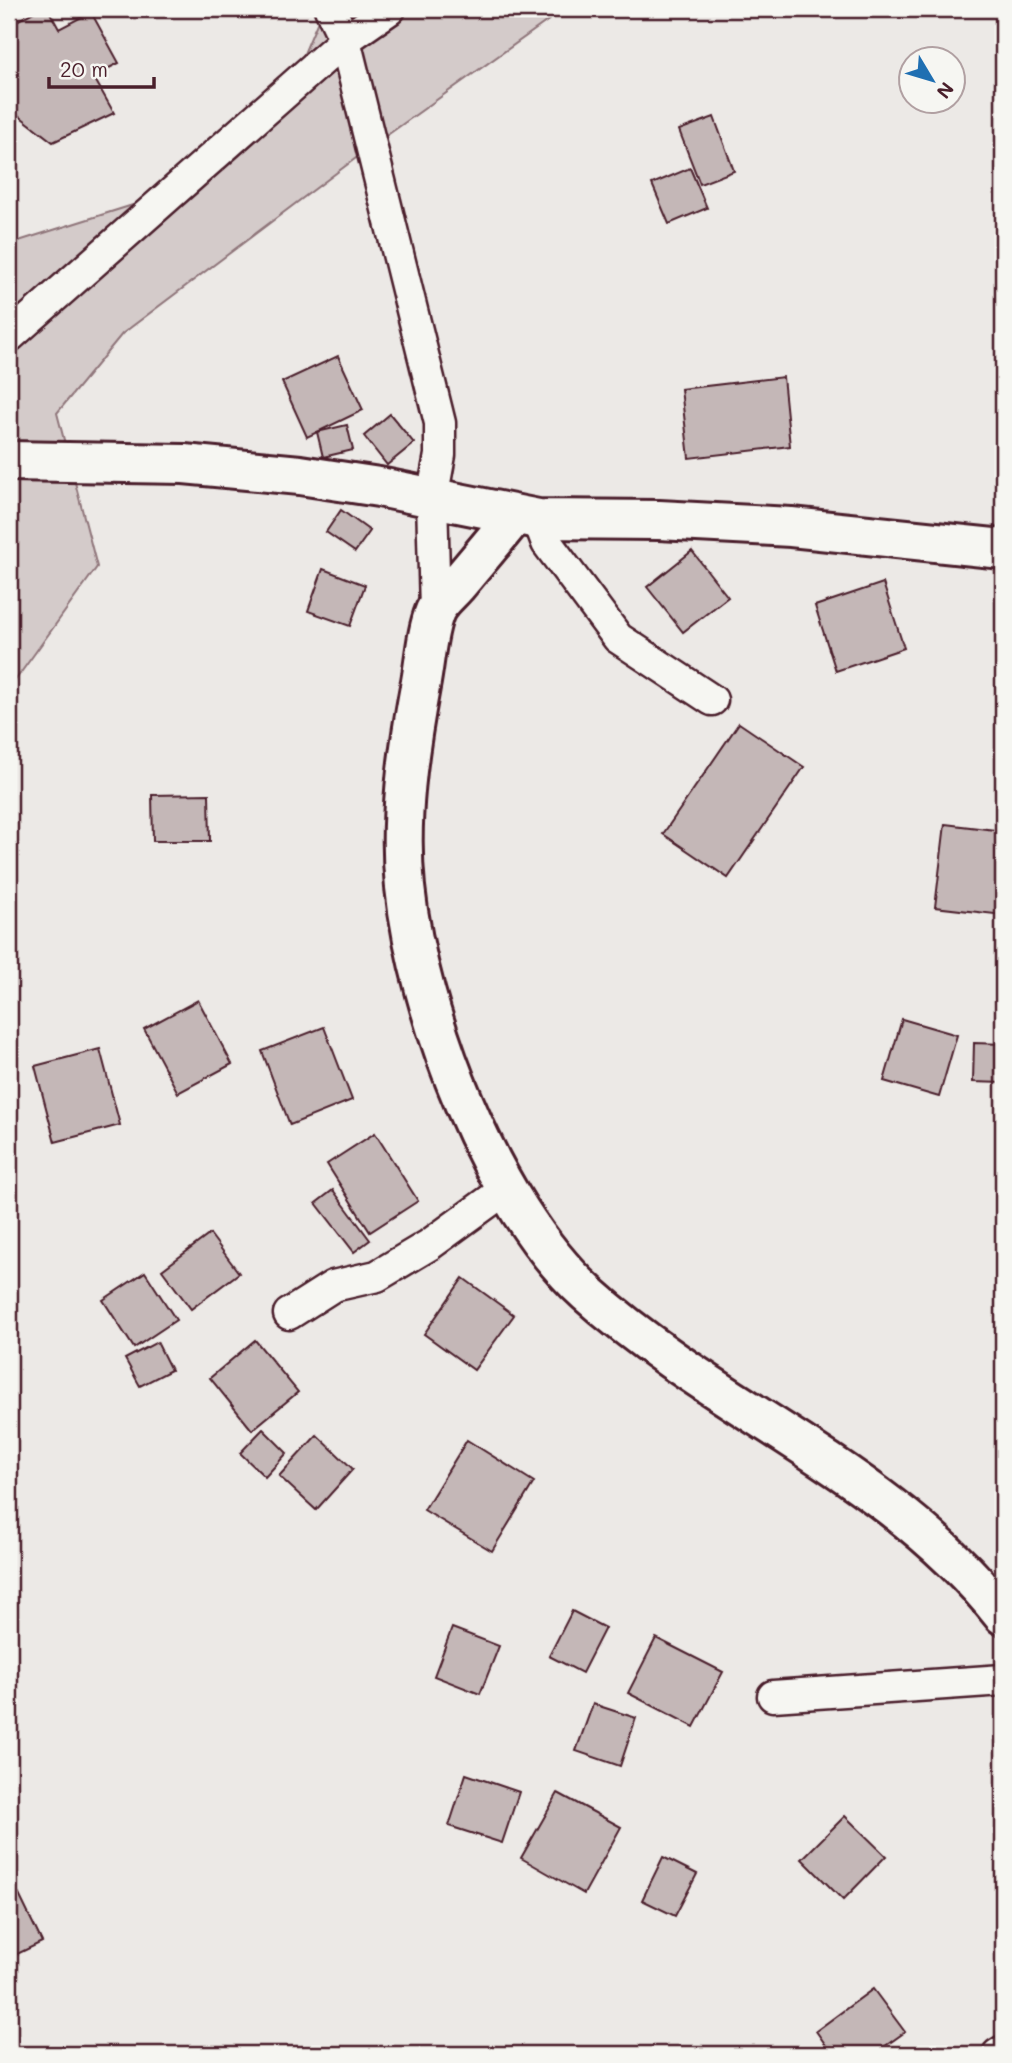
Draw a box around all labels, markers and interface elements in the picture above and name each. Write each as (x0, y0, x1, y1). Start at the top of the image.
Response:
scale bar (49, 46, 154, 90)
north arrow (897, 46, 967, 116)
text: 20 m (60, 55, 108, 82)
text: N (932, 77, 960, 104)

